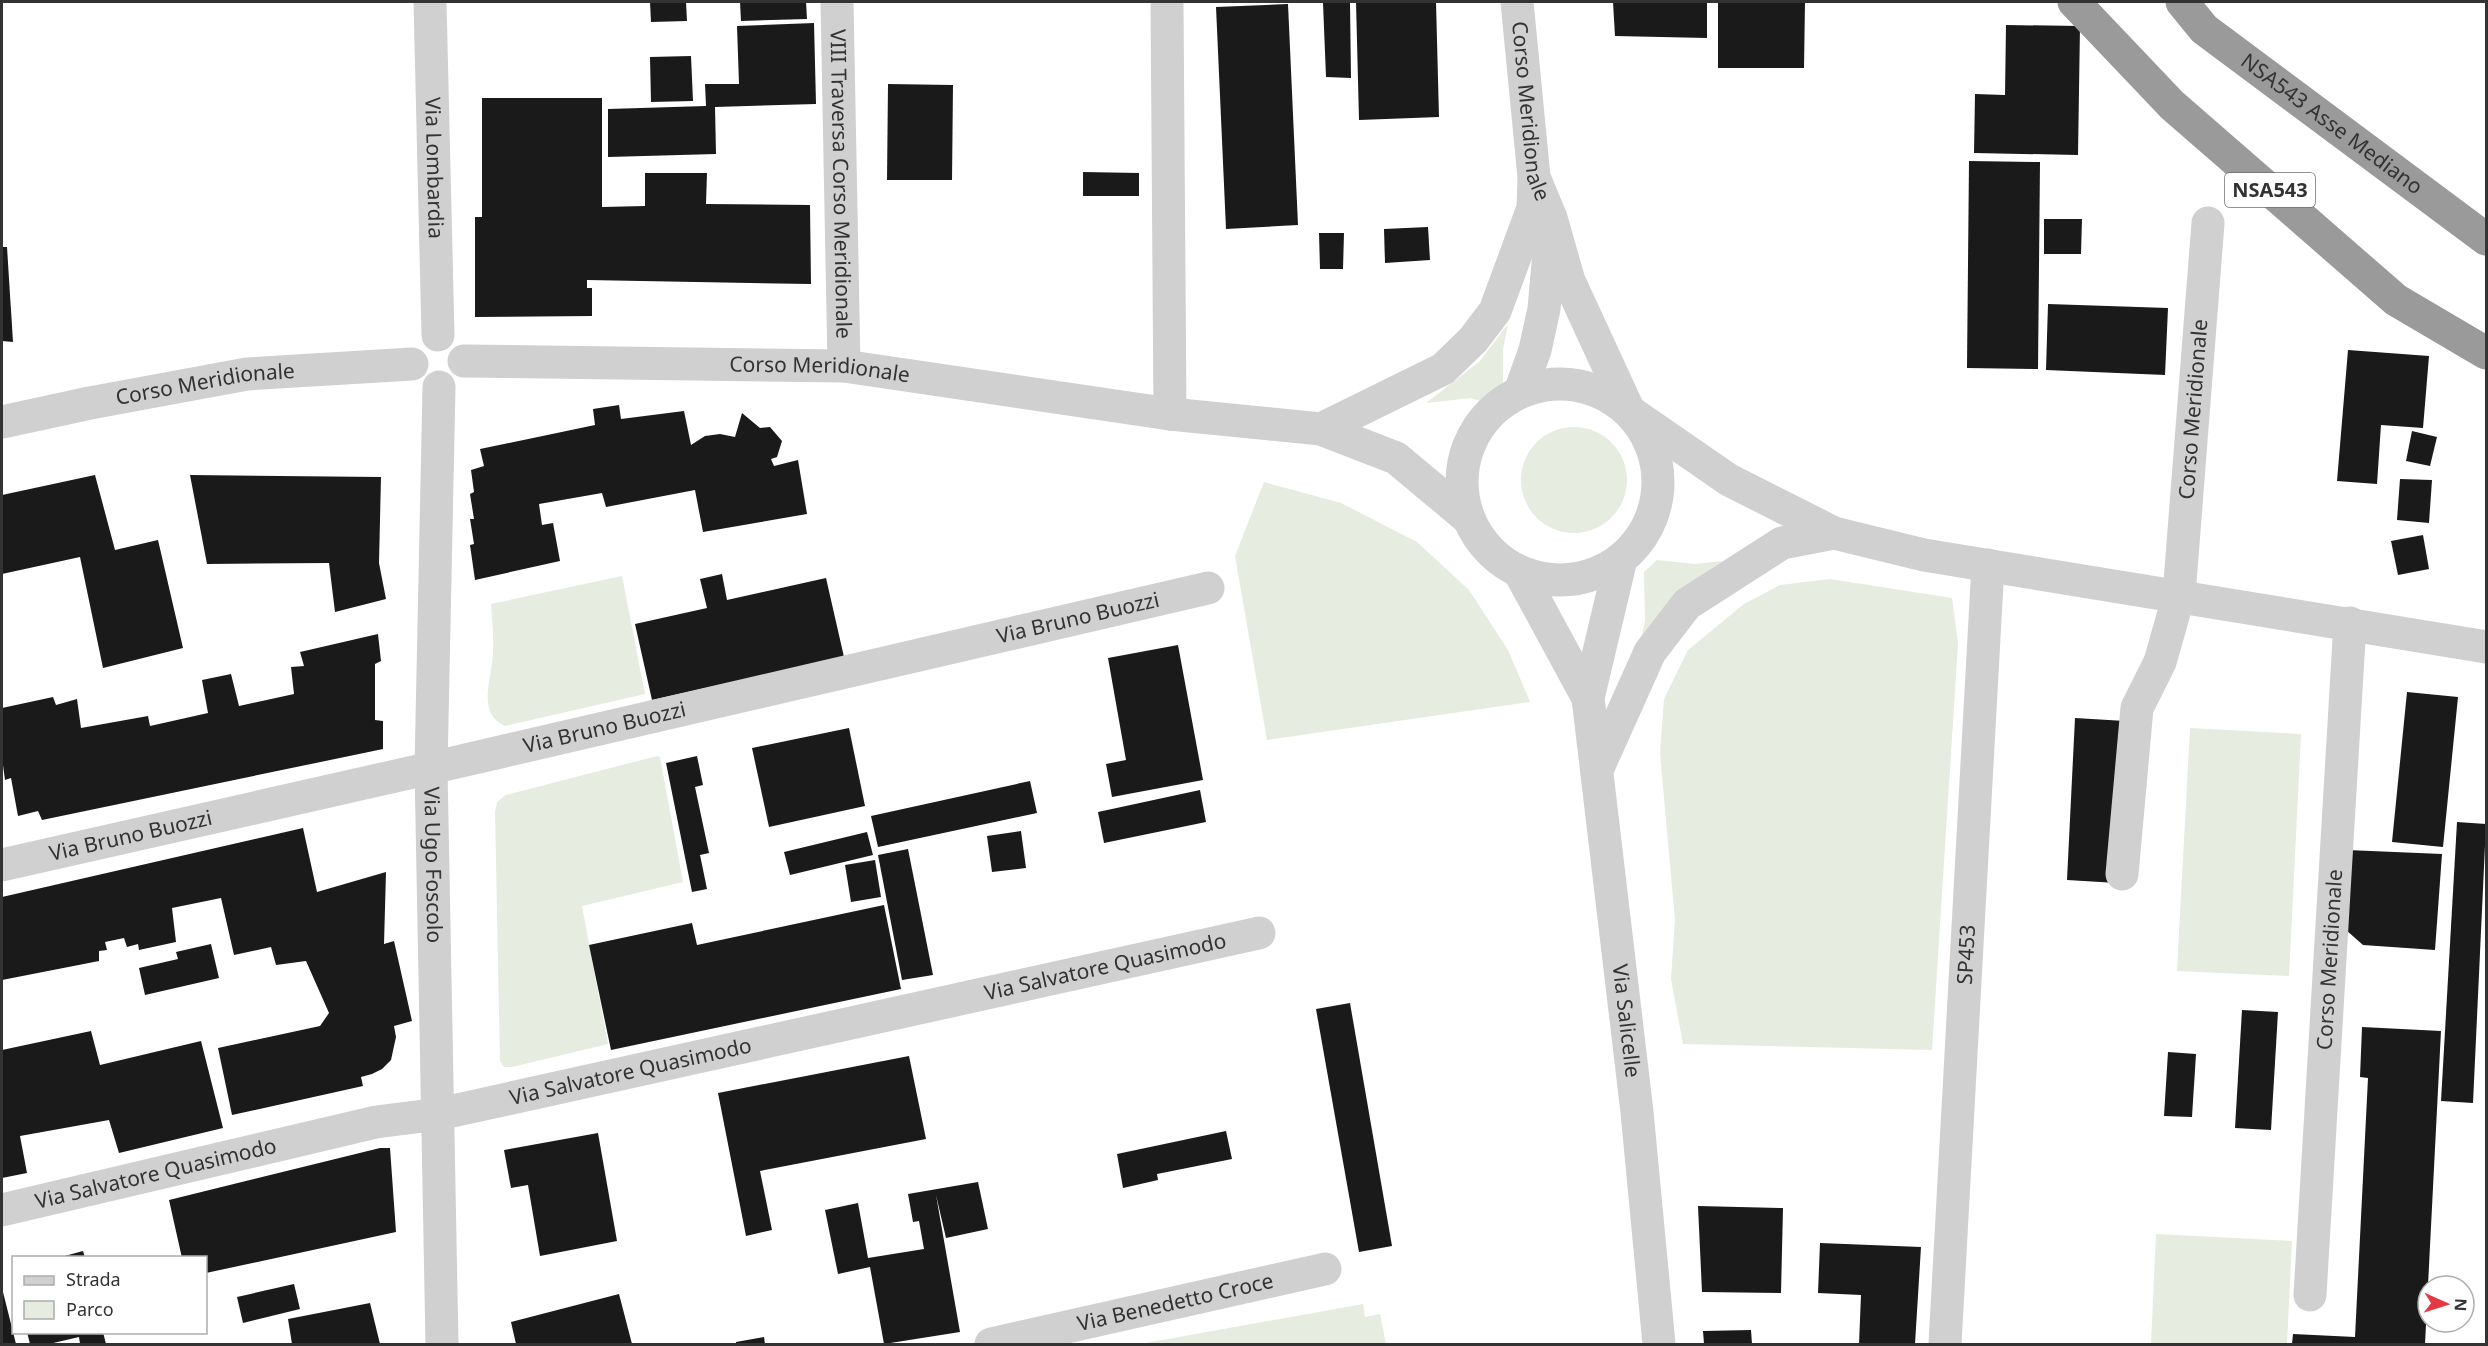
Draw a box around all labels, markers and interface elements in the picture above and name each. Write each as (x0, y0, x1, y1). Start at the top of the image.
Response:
street label: Corso Meridionale (1506, 20, 1557, 205)
street label: VIII Traversa Corso Meridionale (825, 29, 858, 339)
street label: NSA543 Asse Mediano (2236, 48, 2426, 200)
street label: Via Lombardia (419, 97, 451, 239)
road number: NSA543 (2225, 173, 2315, 207)
street label: Corso Meridionale (2171, 318, 2213, 501)
street label: Corso Meridionale (729, 349, 912, 389)
street label: Corso Meridionale (113, 356, 296, 411)
street label: Via Bruno Buozzi (994, 585, 1162, 650)
street label: Via Bruno Buozzi (520, 694, 688, 759)
street label: Via Ugo Foscolo (418, 786, 449, 943)
street label: Via Bruno Buozzi (46, 803, 215, 867)
street label: Corso Meridionale (2310, 868, 2348, 1051)
street label: SP453 (1950, 924, 1981, 985)
street label: Via Salvatore Quasimodo (981, 926, 1229, 1006)
street label: Via Salicelle (1607, 962, 1648, 1079)
street label: Via Salvatore Quasimodo (507, 1030, 754, 1111)
street label: Via Salvatore Quasimodo (32, 1131, 279, 1215)
legend (12, 1256, 207, 1334)
street label: Via Benedetto Croce (1075, 1266, 1276, 1337)
text: Strada (66, 1267, 121, 1291)
north arrow (2416, 1274, 2476, 1334)
text: Parco (66, 1297, 114, 1321)
text: N (2450, 1298, 2472, 1312)

